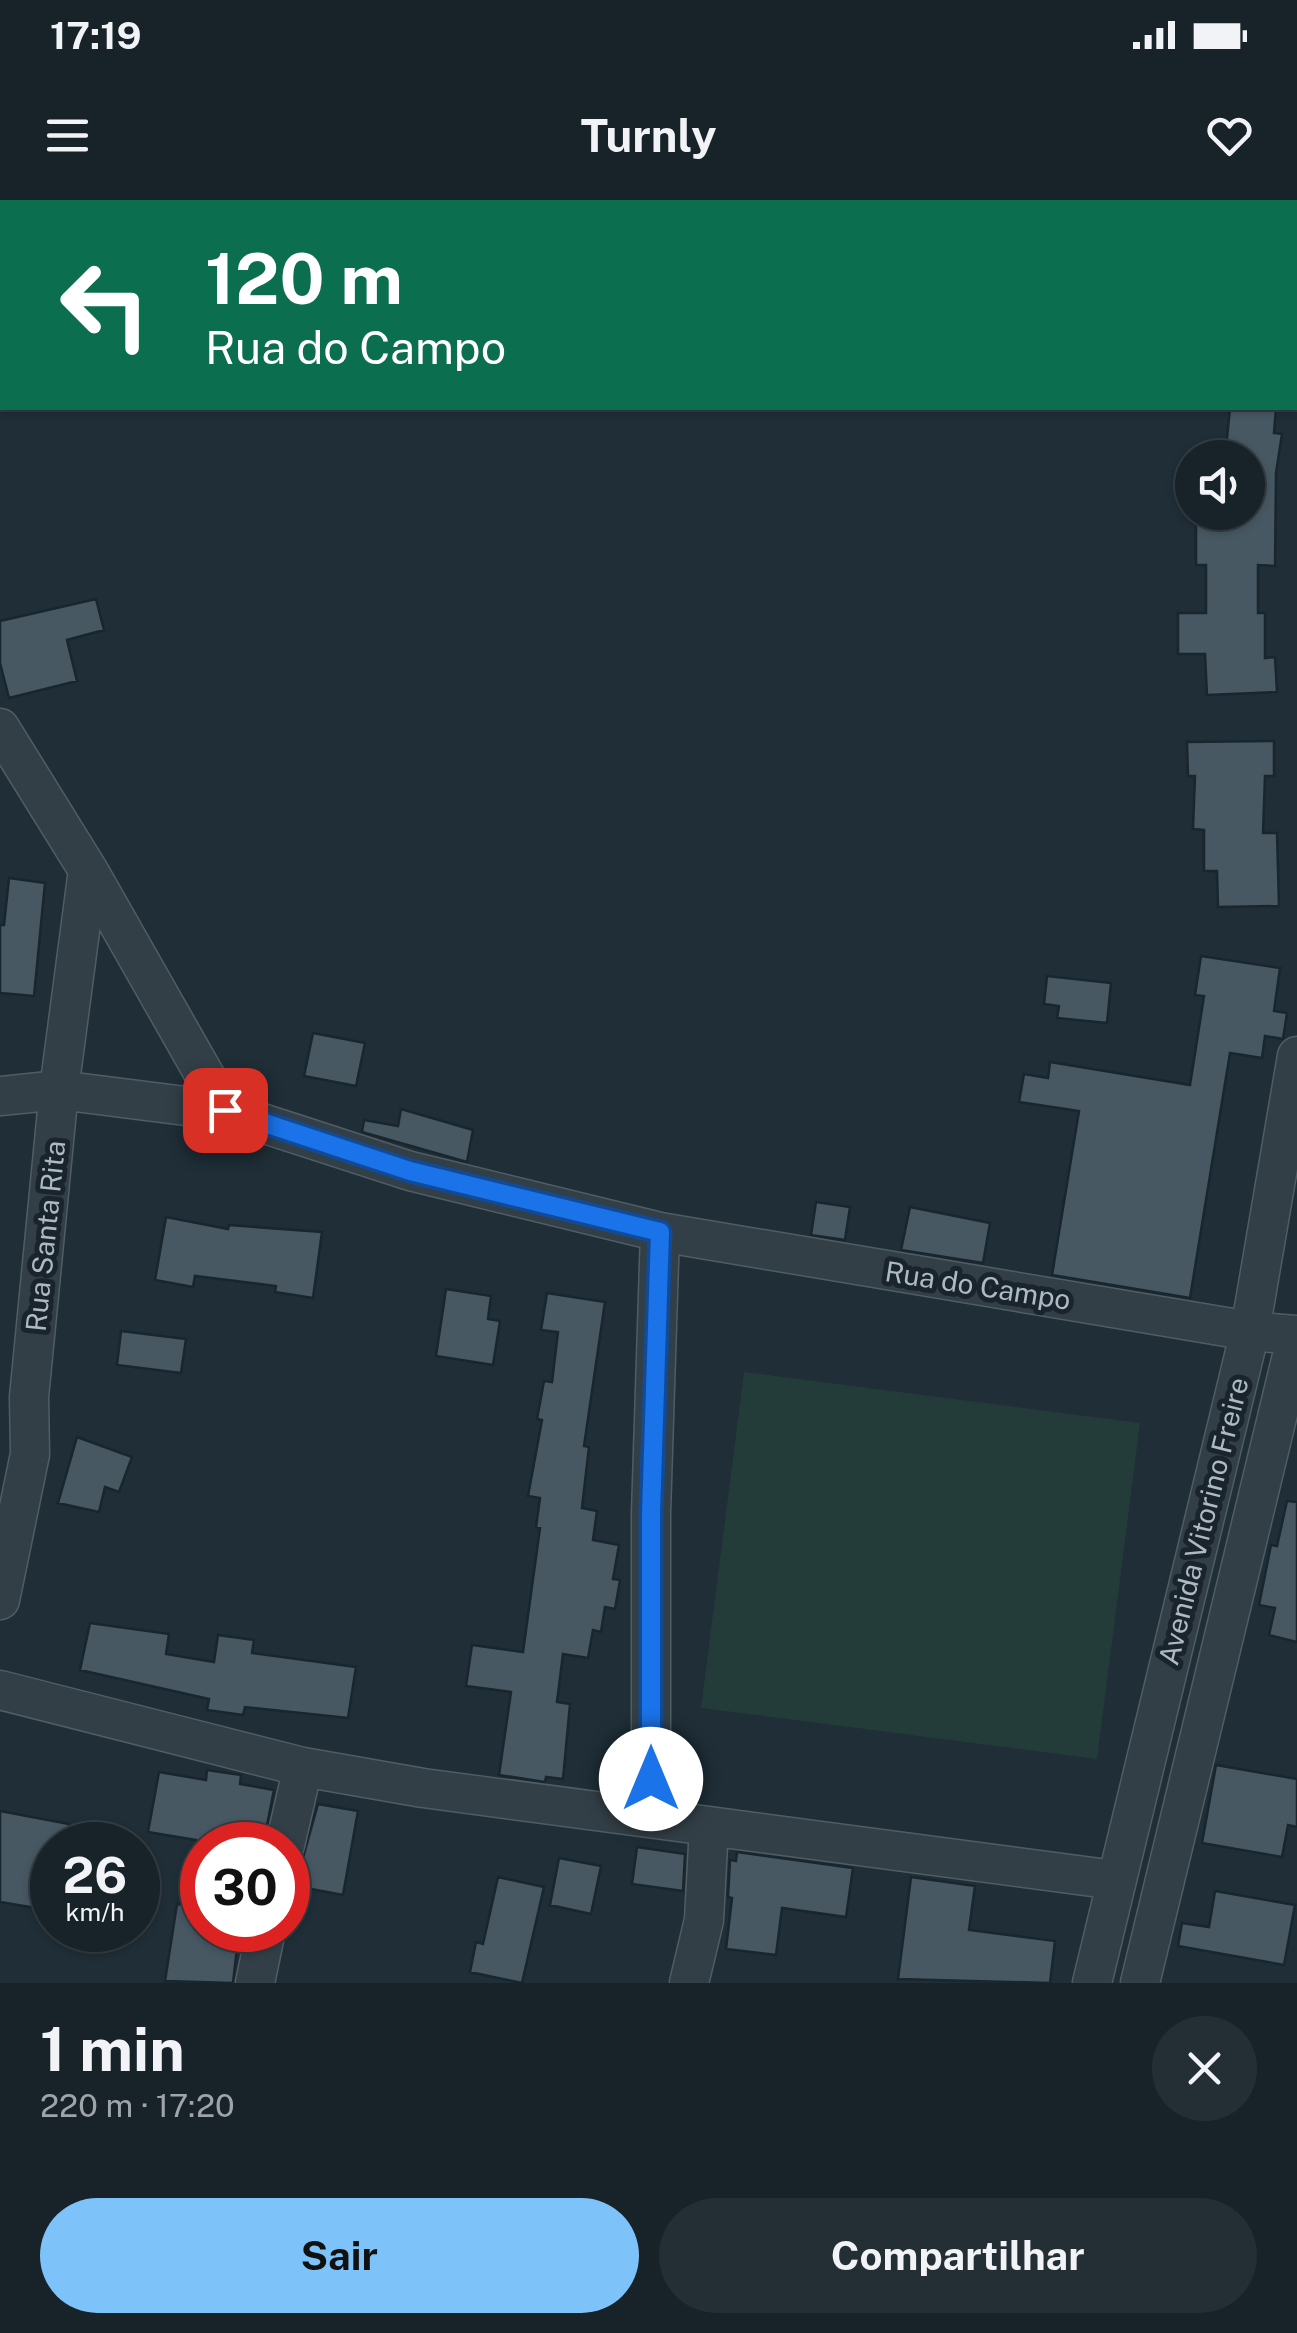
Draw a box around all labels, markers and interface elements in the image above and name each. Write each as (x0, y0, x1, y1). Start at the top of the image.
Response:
text: 17:19 (50, 13, 142, 58)
icon: menu (40, 108, 95, 163)
icon: heart (1202, 108, 1257, 163)
text: Turnly (580, 109, 717, 162)
text: 120 m (205, 237, 403, 320)
icon: left (40, 240, 170, 370)
text: Rua do Campo (205, 321, 506, 374)
map controls (1175, 440, 1265, 530)
button: sound (1175, 440, 1265, 530)
pin (183, 1068, 268, 1153)
icon: arrive (198, 1083, 253, 1138)
street label: Rua Santa Rita (19, 1139, 71, 1333)
street label: Rua do Campo (883, 1254, 1073, 1316)
street label: Avenida Vitorino Freire (1151, 1374, 1255, 1668)
position arrow (599, 1727, 703, 1831)
speed limit sign: 30 (180, 1822, 310, 1952)
text: 26 (63, 1845, 127, 1904)
text: km/h (66, 1897, 124, 1927)
text: 1 min (40, 2014, 185, 2085)
button: close (1152, 2016, 1257, 2121)
text: 220 m · 17:20 (40, 2087, 235, 2124)
button: Sair (40, 2198, 639, 2313)
button: Compartilhar (659, 2198, 1257, 2313)

